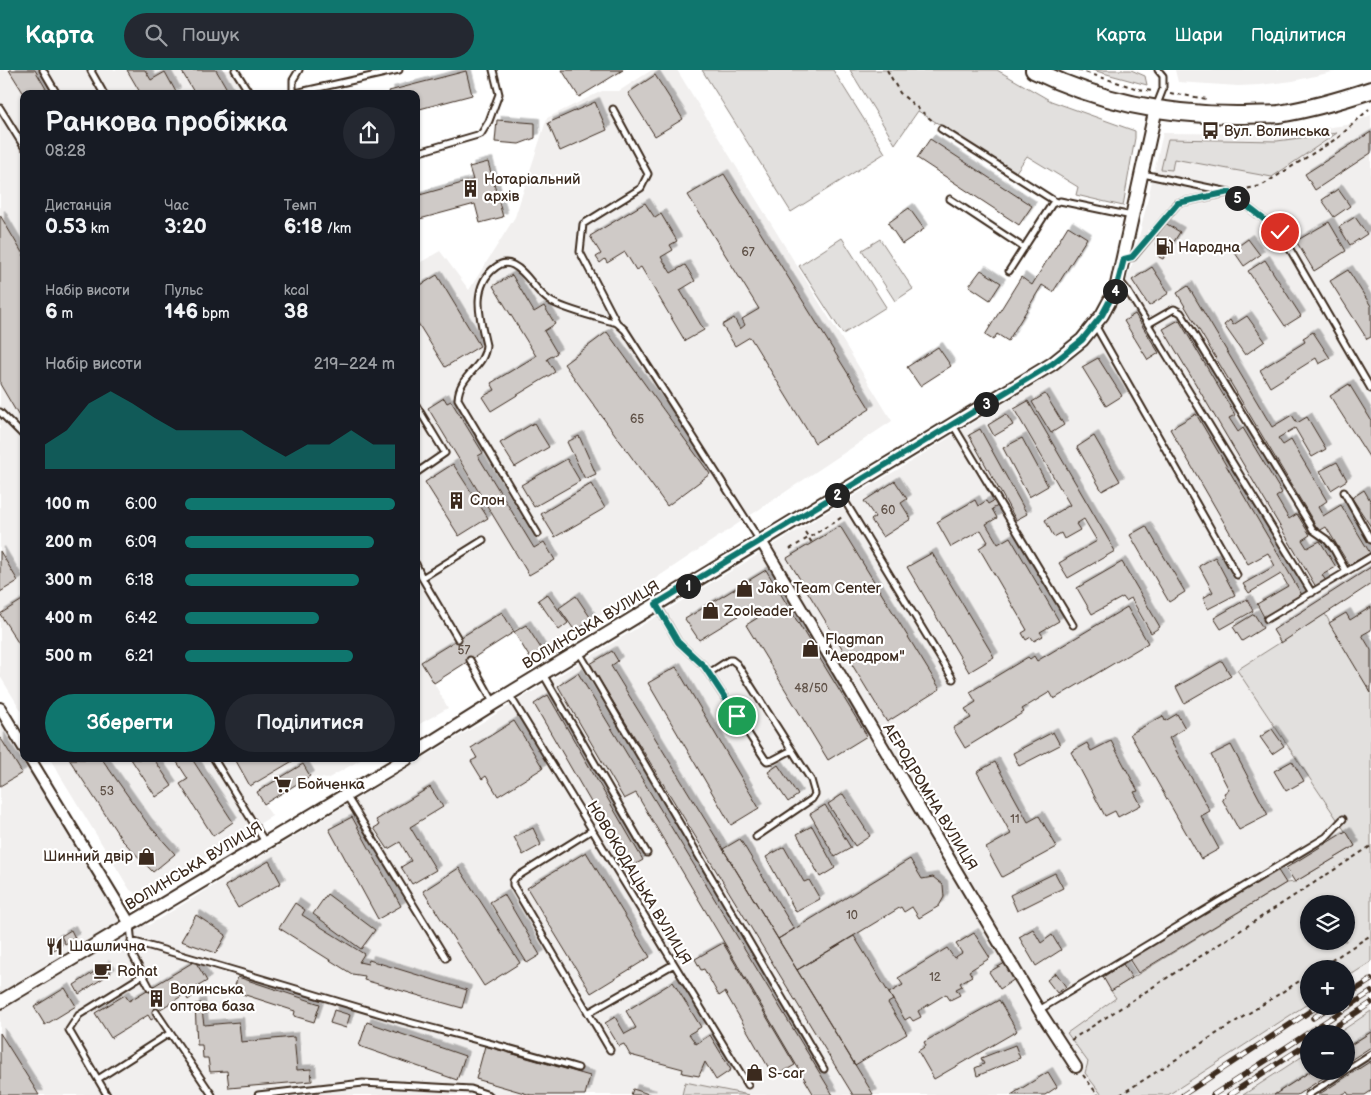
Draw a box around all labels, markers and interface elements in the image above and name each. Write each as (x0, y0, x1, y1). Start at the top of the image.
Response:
search box (124, 13, 474, 58)
text: Карта (25, 21, 94, 50)
icon: search (142, 21, 170, 49)
text: Пошук (182, 24, 239, 47)
text: Карта (1096, 25, 1146, 46)
text: Шари (1174, 25, 1223, 46)
text: Поділитися (1251, 25, 1346, 46)
text: Ранкова пробіжка (45, 106, 287, 139)
button: share (343, 107, 395, 159)
bus stop icon: Вул. Волинська (1200, 121, 1220, 141)
place label: Вул. Волинська (1224, 122, 1330, 141)
text: 08:28 (45, 142, 86, 161)
place label: Нотаріальний архів (484, 170, 581, 206)
building icon: Нотаріальний архів (460, 178, 480, 198)
pin: 5 (1224, 186, 1250, 210)
text: 5 (1233, 190, 1242, 207)
text: Дистанція (45, 197, 112, 214)
text: Час (164, 197, 189, 214)
text: Темп (284, 197, 317, 214)
pin (1259, 211, 1301, 253)
text: 0.53 (45, 214, 87, 239)
text: 3:20 (164, 214, 207, 239)
text: 6:18 (284, 214, 323, 239)
icon: check (1266, 218, 1294, 246)
text: km (87, 220, 109, 237)
text: /km (323, 220, 351, 237)
fuel station icon: Народна (1154, 237, 1174, 257)
place label: Народна (1178, 238, 1240, 257)
house number: 67 (741, 245, 755, 260)
pin: 4 (1102, 278, 1128, 304)
text: Набір висоти (45, 282, 130, 299)
text: Пульс (164, 282, 203, 299)
text: kcal (284, 282, 309, 299)
text: 4 (1111, 283, 1120, 300)
text: 6 (45, 299, 58, 324)
text: 146 (164, 299, 198, 324)
text: 38 (284, 299, 309, 324)
text: m (58, 305, 73, 322)
text: bpm (198, 305, 230, 322)
text: Набір висоти (45, 355, 142, 374)
text: 219–224 m (314, 355, 395, 374)
pin: 3 (974, 392, 998, 416)
text: 3 (982, 396, 991, 413)
house number: 65 (630, 412, 644, 427)
pin: 2 (824, 482, 850, 508)
text: 2 (833, 487, 842, 504)
building icon: Слон (446, 490, 466, 510)
place label: Слон (470, 491, 505, 510)
text: 100 m (45, 495, 90, 514)
text: 6:00 (125, 495, 157, 514)
house number: 60 (881, 503, 895, 518)
text: 200 m (45, 533, 92, 552)
text: 6:09 (125, 533, 157, 552)
text: 300 m (45, 571, 92, 590)
text: 6:18 (125, 571, 154, 590)
pin: 1 (676, 574, 700, 598)
street label: ВОЛИНСЬКА ВУЛИЦЯ (519, 577, 663, 673)
text: 1 (686, 578, 691, 595)
shop icon: Jako Team Center (734, 578, 754, 598)
place label: Jako Team Center (758, 579, 882, 598)
shop icon: Zooleader (700, 601, 720, 621)
place label: Zooleader (723, 602, 794, 621)
text: 400 m (45, 609, 92, 628)
text: 6:42 (125, 609, 157, 628)
place label: Flagman "Аеродром" (825, 630, 905, 666)
shop icon: Flagman "Аеродром" (801, 638, 821, 658)
house number: 57 (458, 643, 470, 658)
text: 500 m (45, 647, 92, 666)
text: 6:21 (125, 647, 153, 666)
house number: 48/50 (794, 681, 828, 696)
button: Зберегти (45, 694, 215, 752)
button: Поділитися (225, 694, 395, 752)
pin (716, 695, 758, 737)
icon: arrive (723, 702, 751, 730)
street label: АЕРОДРОМНА ВУЛИЦЯ (878, 719, 982, 874)
supermarket icon: Бойченка (273, 774, 293, 794)
place label: Бойченка (297, 775, 365, 794)
house number: 53 (100, 784, 114, 799)
street label: НОВОКОДАЦЬКА ВУЛИЦЯ (582, 798, 696, 968)
house number: 11 (1010, 812, 1020, 827)
street label: ВОЛИНСЬКА ВУЛИЦЯ (122, 818, 266, 914)
shop icon: Шинний двір (137, 846, 157, 866)
place label: Шинний двір (43, 847, 134, 866)
map controls (1300, 895, 1355, 1080)
button: layers (1300, 895, 1355, 950)
house number: 10 (846, 908, 858, 923)
restaurant icon: Шашлична (45, 936, 65, 956)
place label: Шашлична (69, 937, 146, 956)
button: + (1300, 960, 1355, 1015)
cafe icon: Rohat (93, 961, 113, 981)
place label: Rohat (117, 962, 158, 981)
house number: 12 (929, 970, 941, 985)
place label: Волинська оптова база (170, 980, 255, 1016)
building icon: Волинська оптова база (146, 988, 166, 1008)
button: − (1300, 1025, 1355, 1080)
shop icon: S-car (744, 1063, 764, 1083)
place label: S-car (768, 1064, 805, 1083)

